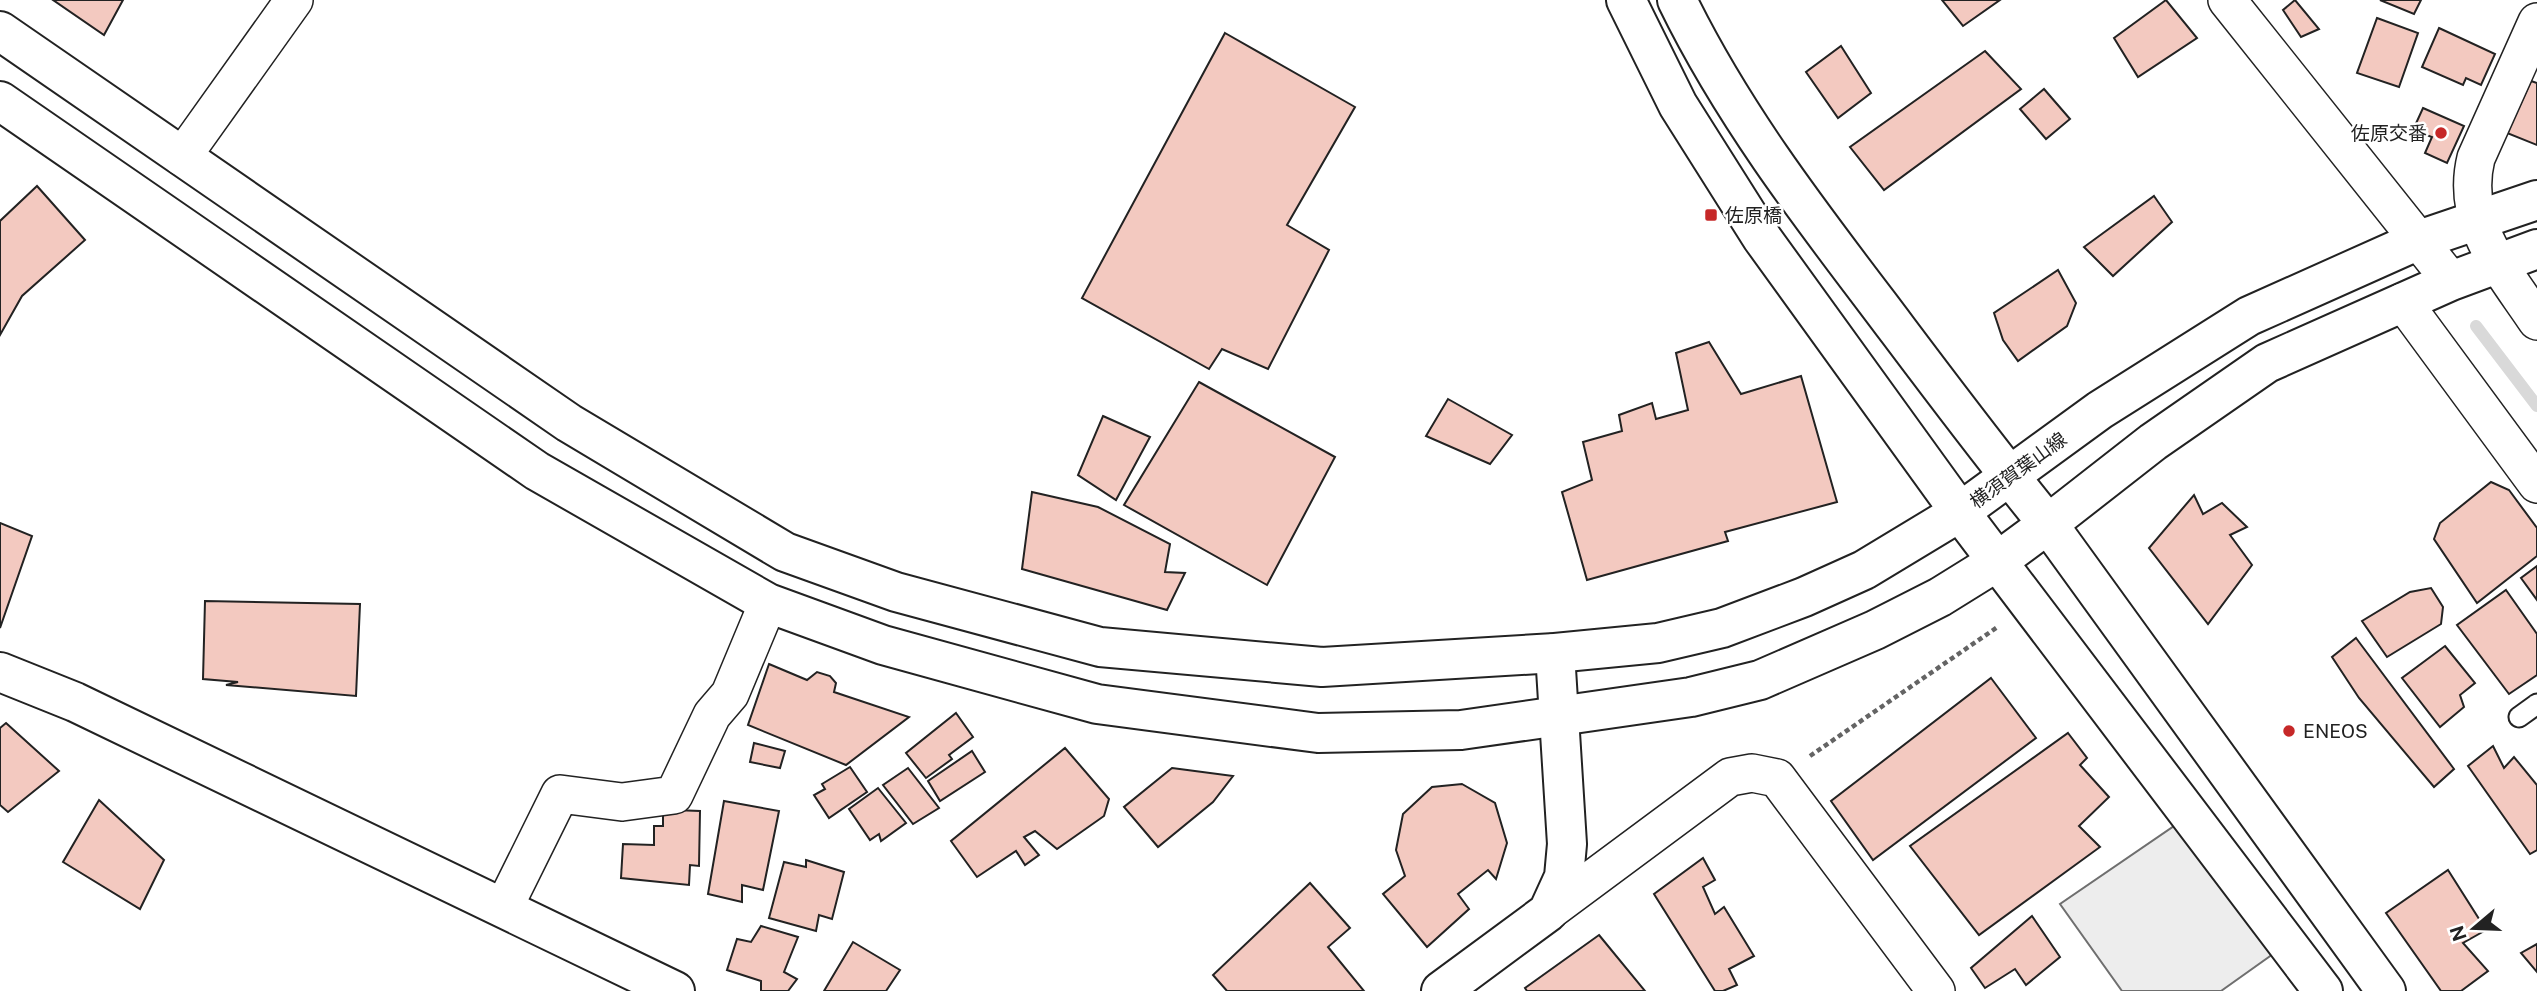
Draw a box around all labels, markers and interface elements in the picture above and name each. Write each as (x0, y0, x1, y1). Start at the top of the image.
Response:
place label: 佐原交番 (2351, 122, 2427, 144)
marker: 佐原交番 (2433, 125, 2449, 141)
place label: 佐原橋 (1725, 204, 1782, 226)
marker: 佐原橋 (1703, 207, 1719, 223)
street label: 横須賀葉山線 (1965, 428, 2071, 512)
place label: ENEOS (2303, 720, 2368, 742)
marker: ENEOS (2281, 723, 2297, 739)
north arrow (2439, 893, 2509, 963)
text: N (2445, 923, 2471, 944)

